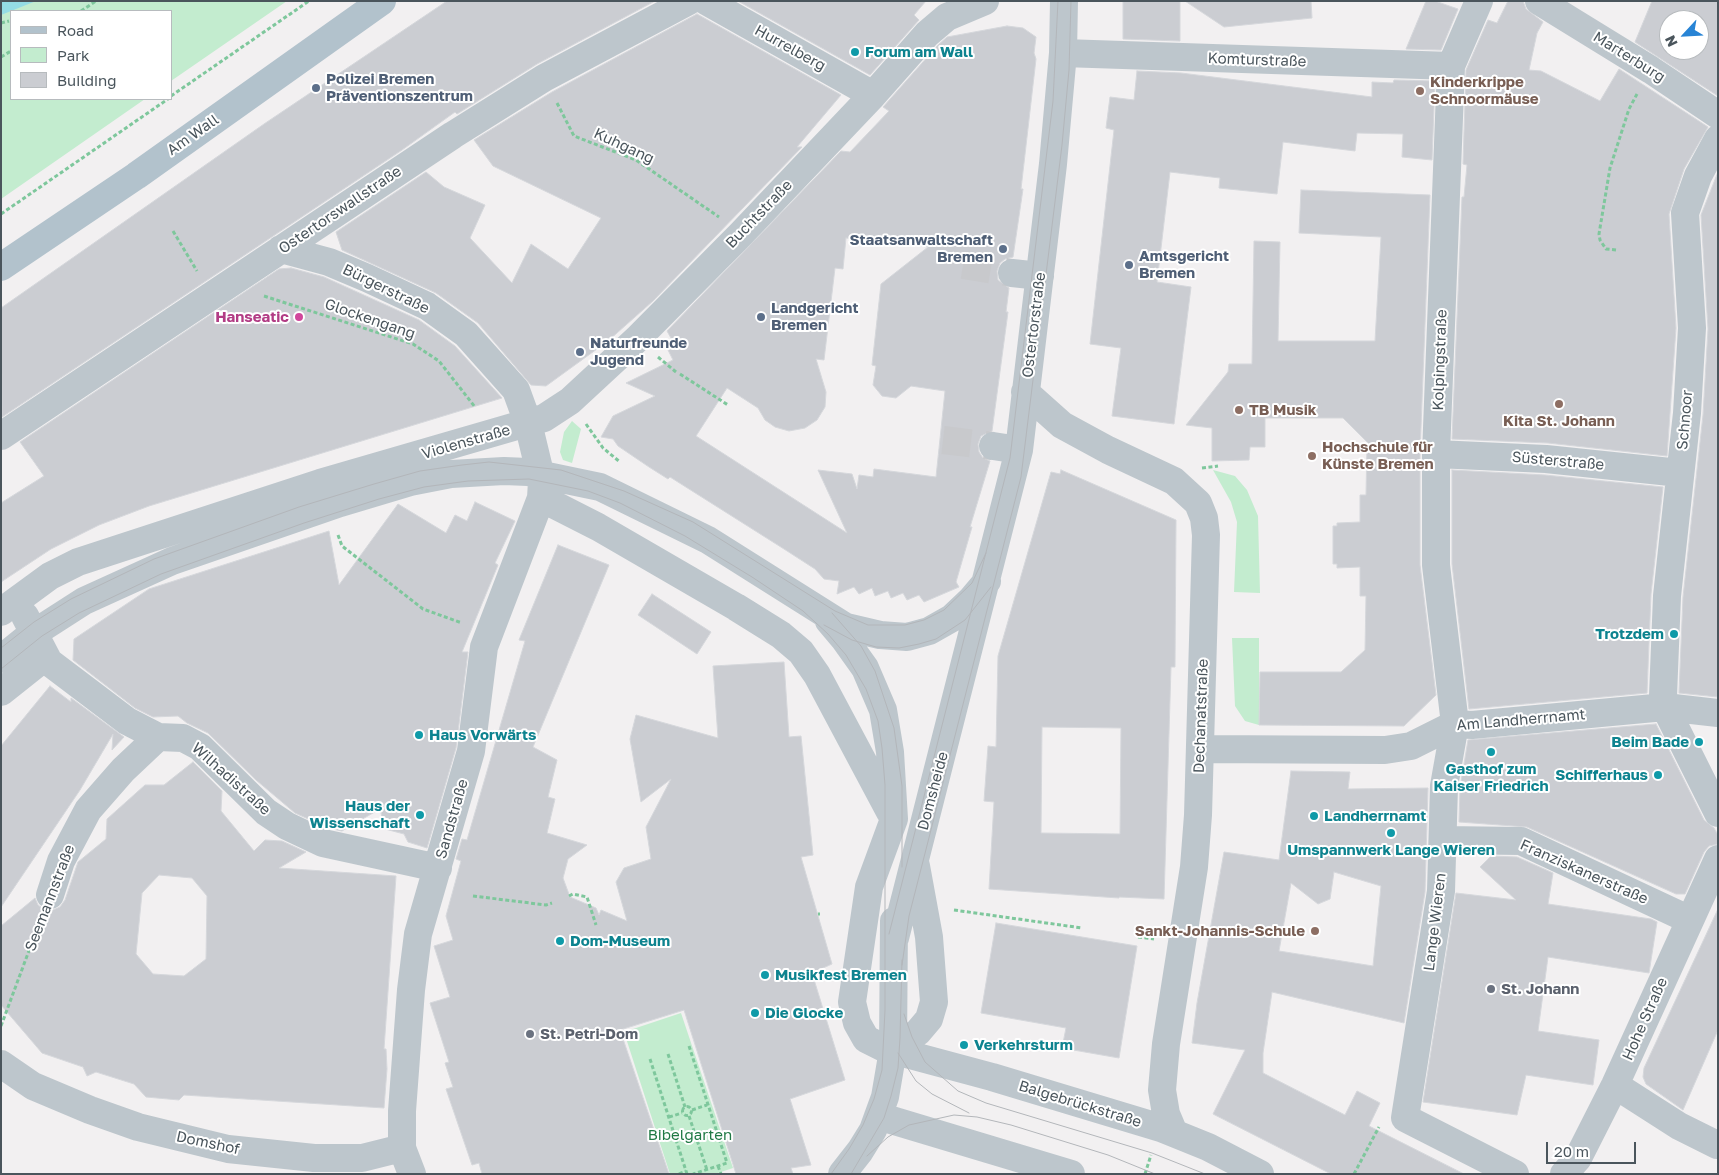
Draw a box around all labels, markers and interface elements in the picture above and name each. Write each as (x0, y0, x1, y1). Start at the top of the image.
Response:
legend (10, 10, 172, 100)
north arrow (1659, 10, 1709, 60)
text: Road (57, 21, 94, 39)
street label: Hurrelberg (751, 21, 829, 75)
street label: Marterburg (1590, 28, 1668, 86)
text: N (1661, 33, 1681, 50)
place label: Forum am Wall (865, 43, 973, 61)
text: Park (57, 46, 89, 64)
marker: Forum am Wall (849, 46, 861, 58)
street label: Komturstraße (1207, 49, 1307, 71)
place label: Polizei Bremen Präventionszentrum (326, 70, 473, 105)
text: Building (57, 71, 117, 89)
place label: Kinderkrippe Schnoormäuse (1430, 73, 1539, 108)
marker: Polizei Bremen Präventionszentrum (310, 82, 322, 94)
marker: Kinderkrippe Schnoormäuse (1414, 85, 1426, 97)
street label: Am Wall (164, 111, 222, 159)
street label: Kuhgang (591, 124, 657, 168)
street label: Ostertorswallstraße (275, 162, 405, 258)
street label: Buchtstraße (722, 176, 796, 252)
place label: Staatsanwaltschaft Bremen (850, 231, 993, 266)
marker: Staatsanwaltschaft Bremen (997, 243, 1009, 255)
place label: Amtsgericht Bremen (1139, 247, 1229, 282)
marker: Amtsgericht Bremen (1123, 259, 1135, 271)
street label: Bürgerstraße (340, 260, 432, 318)
street label: Ostertorstraße (1019, 271, 1049, 379)
street label: Glockengang (322, 295, 418, 343)
place label: Landgericht Bremen (771, 299, 858, 334)
place label: Hanseatic (215, 308, 289, 326)
street label: Kolpingstraße (1429, 309, 1451, 411)
marker: Hanseatic (293, 311, 305, 323)
marker: Landgericht Bremen (755, 311, 767, 323)
place label: Naturfreunde Jugend (590, 334, 687, 369)
marker: Naturfreunde Jugend (574, 346, 586, 358)
street label: Schnoor (1673, 389, 1697, 451)
marker: Kita St. Johann (1553, 398, 1565, 410)
place label: TB Musik (1249, 401, 1317, 419)
marker: TB Musik (1233, 404, 1245, 416)
place label: Kita St. Johann (1503, 412, 1615, 430)
street label: Violenstraße (420, 421, 512, 463)
place label: Hochschule für Künste Bremen (1322, 438, 1434, 473)
street label: Süsterstraße (1511, 448, 1605, 474)
marker: Hochschule für Künste Bremen (1306, 450, 1318, 462)
place label: Trotzdem (1595, 625, 1664, 643)
marker: Trotzdem (1668, 628, 1680, 640)
street label: Dechanatstraße (1190, 659, 1212, 773)
street label: Am Landherrnamt (1456, 705, 1586, 735)
place label: Haus Vorwärts (429, 726, 536, 744)
marker: Haus Vorwärts (413, 729, 425, 741)
place label: Beim Bade (1611, 733, 1689, 751)
marker: Beim Bade (1693, 736, 1705, 748)
street label: Wilhadistraße (188, 739, 274, 819)
marker: Gasthof zum Kaiser Friedrich (1485, 746, 1497, 758)
street label: Domsheide (914, 750, 952, 832)
place label: Gasthof zum Kaiser Friedrich (1433, 760, 1549, 795)
place label: Schifferhaus (1555, 766, 1648, 784)
marker: Schifferhaus (1652, 769, 1664, 781)
street label: Sandstraße (432, 777, 472, 861)
place label: Haus der Wissenschaft (310, 797, 410, 832)
place label: Landherrnamt (1324, 807, 1426, 825)
marker: Haus der Wissenschaft (414, 809, 426, 821)
marker: Landherrnamt (1308, 810, 1320, 822)
marker: Umspannwerk Lange Wieren (1385, 827, 1397, 839)
street label: Franziskanerstraße (1517, 836, 1651, 908)
place label: Umspannwerk Lange Wieren (1287, 841, 1495, 859)
street label: Seemannstraße (21, 842, 79, 954)
street label: Lange Wieren (1420, 872, 1450, 972)
place label: Sankt-Johannis-Schule (1135, 922, 1305, 940)
marker: Sankt-Johannis-Schule (1309, 925, 1321, 937)
place label: Dom-Museum (570, 932, 670, 950)
marker: Dom-Museum (554, 935, 566, 947)
place label: Musikfest Bremen (775, 966, 907, 984)
marker: Musikfest Bremen (759, 969, 771, 981)
street label: Hohe Straße (1619, 975, 1671, 1063)
place label: St. Johann (1501, 980, 1579, 998)
marker: St. Johann (1485, 983, 1497, 995)
place label: Die Glocke (765, 1004, 843, 1022)
marker: Die Glocke (749, 1007, 761, 1019)
place label: St. Petri-Dom (540, 1025, 638, 1043)
marker: St. Petri-Dom (524, 1028, 536, 1040)
place label: Verkehrsturm (974, 1036, 1073, 1054)
marker: Verkehrsturm (958, 1039, 970, 1051)
street label: Balgebrückstraße (1016, 1077, 1144, 1131)
park label: Bibelgarten (648, 1126, 732, 1144)
street label: Domshof (175, 1128, 241, 1158)
scale bar (1549, 1132, 1639, 1164)
text: 20 m (1554, 1142, 1589, 1160)

